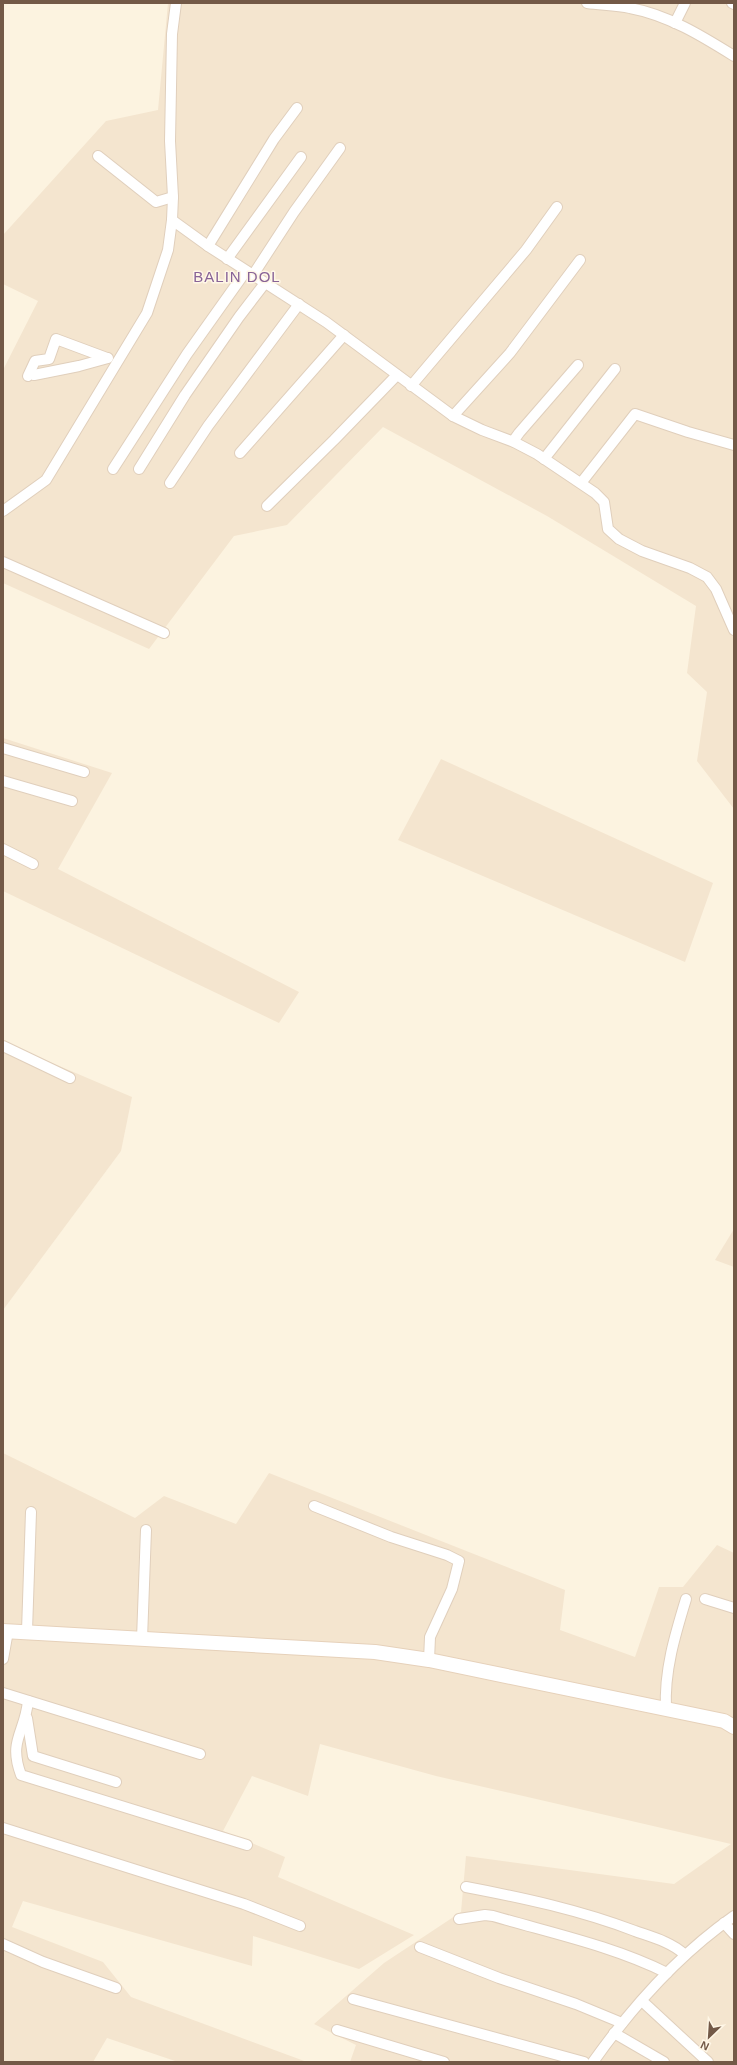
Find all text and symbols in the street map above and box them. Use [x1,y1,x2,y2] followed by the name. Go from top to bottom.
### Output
[193,268,281,285] district label: BALIN DOL
[689,2017,729,2057] north arrow
[699,2039,711,2053] text: N

